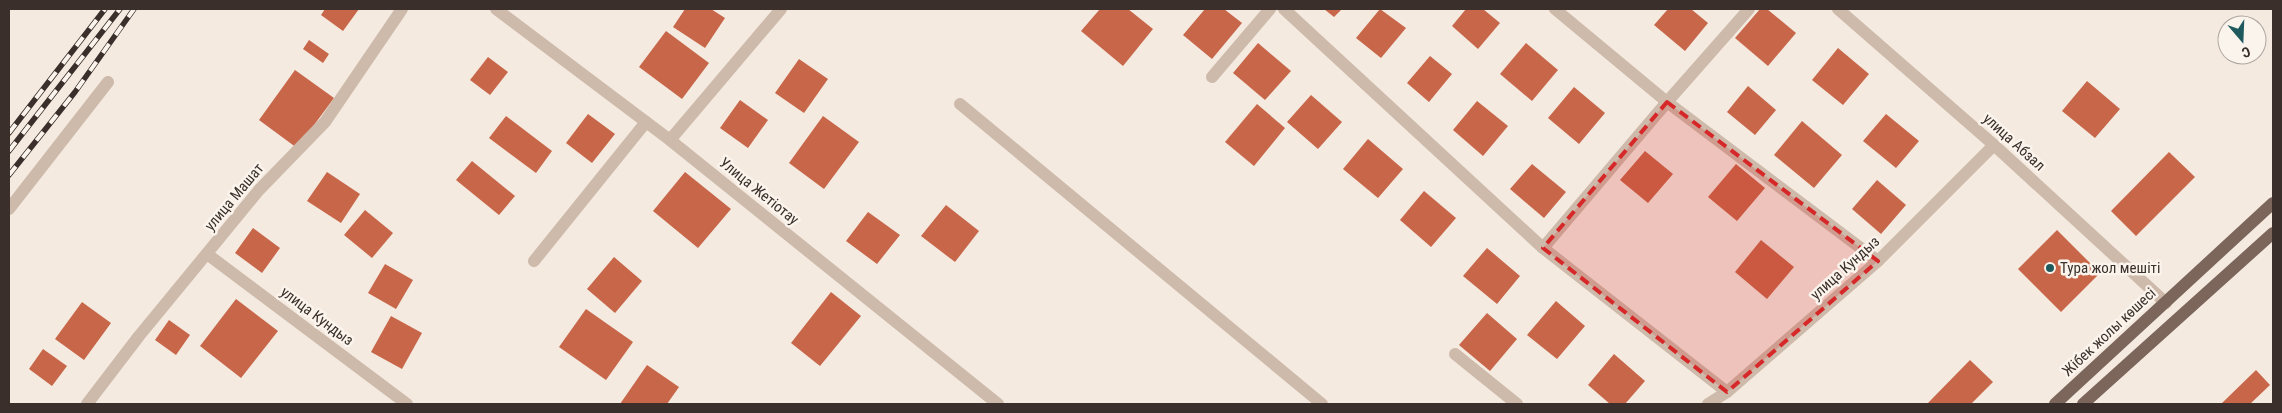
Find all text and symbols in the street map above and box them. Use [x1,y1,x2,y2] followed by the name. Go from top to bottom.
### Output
[2217,15,2267,65] north arrow
[2240,43,2253,61] text: С
[1979,109,2049,175] street label: улица Абзал
[716,154,802,228] street label: Улица Жетіотау
[201,160,267,234] street label: улица Машат
[1807,232,1883,304] street label: улица Кундыз
[2060,259,2160,277] place label: Тура жол мешіті
[2044,262,2056,274] marker: Тура жол мешіті
[277,283,357,349] street label: улица Кундыз
[2059,284,2159,380] street label: Жібек жолы көшесі

